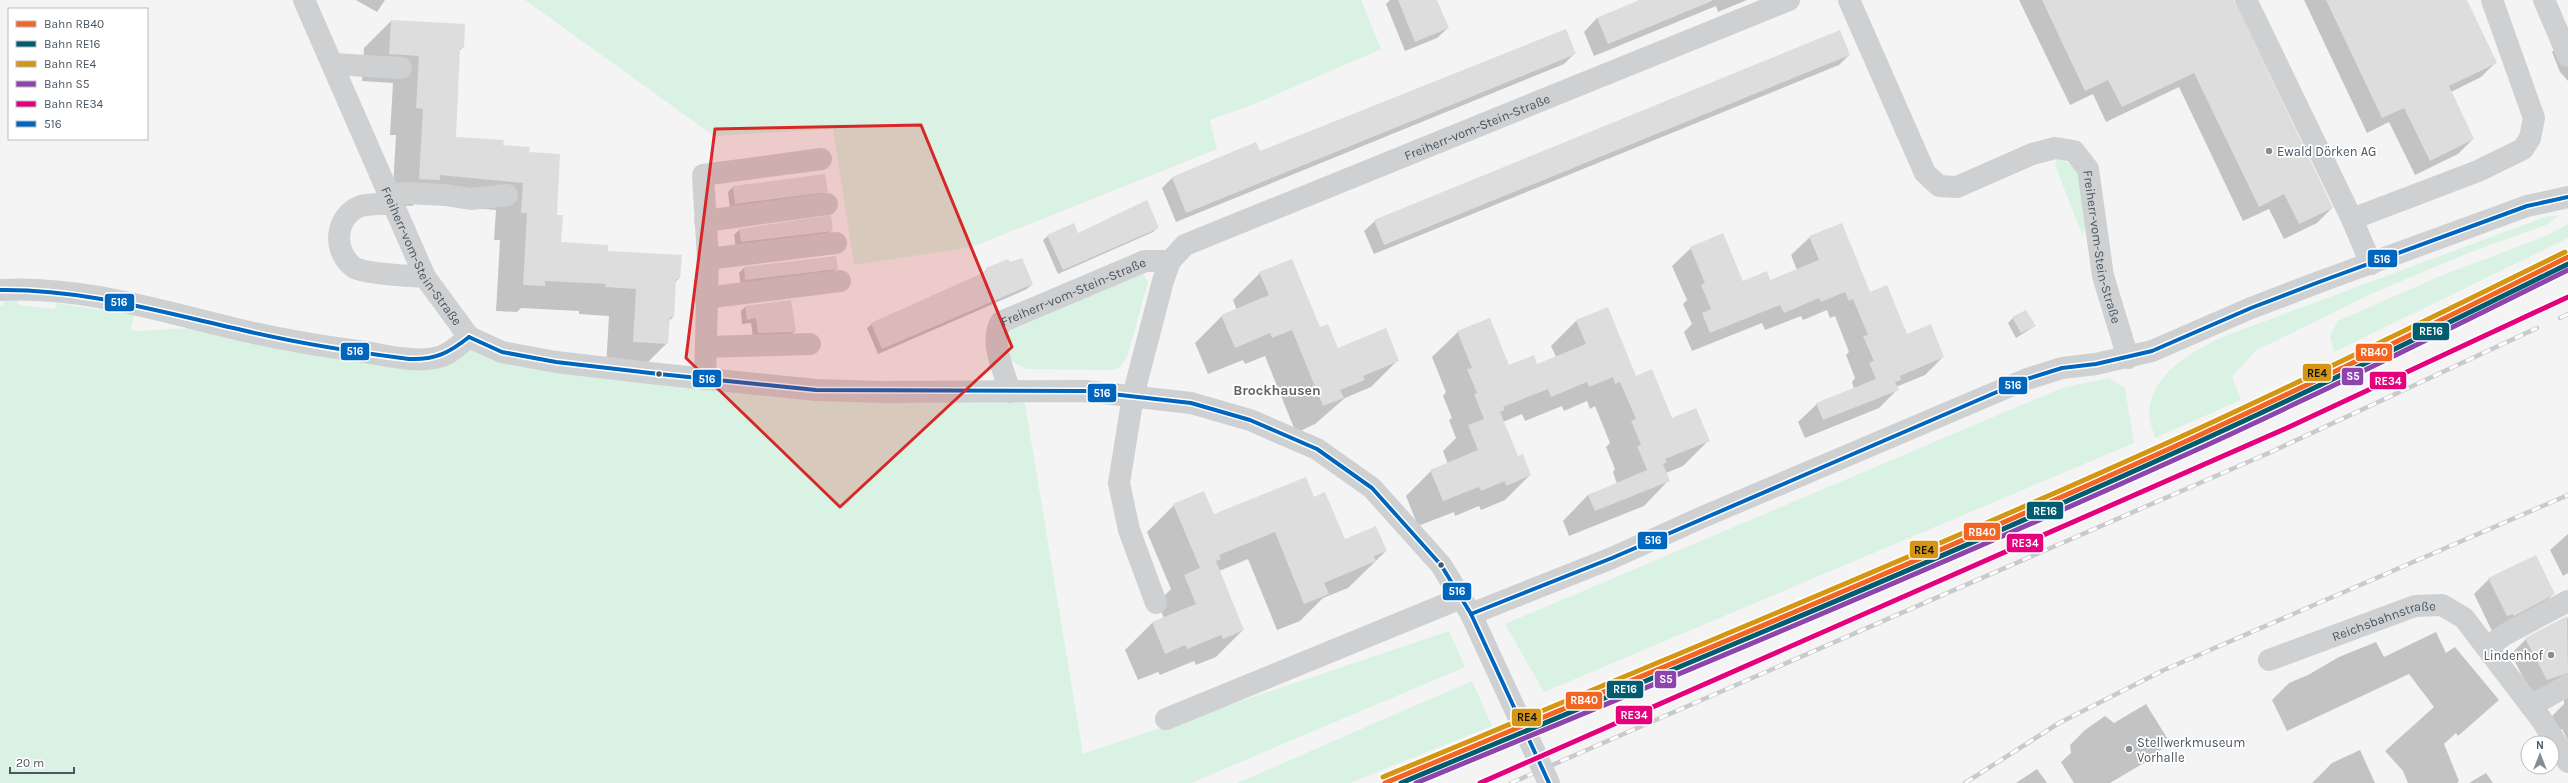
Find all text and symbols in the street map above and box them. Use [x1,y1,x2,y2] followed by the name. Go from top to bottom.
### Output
[8,8,148,140] legend
[44,17,104,31] text: Bahn RB40
[44,37,100,51] text: Bahn RE16
[44,57,96,71] text: Bahn RE4
[44,77,90,91] text: Bahn S5
[1402,90,1552,163] street label: Freiherr-vom-Stein-Straße
[44,97,104,111] text: Bahn RE34
[44,117,62,131] text: 516
[2277,144,2376,159] place label: Ewald Dörken AG
[2264,146,2274,156] marker: Ewald Dörken AG
[2081,169,2125,325] street label: Freiherr-vom-Stein-Straße
[379,184,465,328] street label: Freiherr-vom-Stein-Straße
[2367,249,2398,268] line badge: 516
[2373,253,2391,266] text: 516
[998,254,1148,329] street label: Freiherr-vom-Stein-Straße
[104,293,135,312] line badge: 516
[110,296,128,309] text: 516
[2412,322,2450,341] line badge: RE16
[2419,325,2443,338] text: RE16
[340,342,370,361] line badge: 516
[2355,343,2393,362] line badge: RB40
[346,345,364,358] text: 516
[2360,346,2388,359] text: RB40
[2302,363,2332,382] line badge: RE4
[2307,367,2327,380] text: RE4
[2341,367,2364,386] line badge: S5
[654,369,664,379] unlabelled marker
[692,369,722,388] line badge: 516
[2346,370,2360,383] text: S5
[2369,371,2407,390] line badge: RE34
[698,373,716,386] text: 516
[2375,375,2402,388] text: RE34
[1998,376,2028,395] line badge: 516
[2004,379,2022,392] text: 516
[1233,382,1321,399] district label: Brockhausen
[1087,383,1117,403] line badge: 516
[1093,387,1111,400] text: 516
[2026,501,2064,520] line badge: RE16
[2033,505,2057,518] text: RE16
[1963,522,2001,541] line badge: RB40
[1968,526,1996,539] text: RB40
[1637,531,1668,550] line badge: 516
[2006,533,2044,553] line badge: RE34
[1644,534,1662,547] text: 516
[2012,537,2039,550] text: RE34
[1909,540,1939,559] line badge: RE4
[1914,544,1934,557] text: RE4
[1436,560,1446,570] unlabelled marker
[1442,582,1472,601] line badge: 516
[1448,585,1466,598] text: 516
[2330,598,2436,644] street label: Reichsbahnstraße
[2484,648,2544,663] place label: Lindenhof
[2546,650,2556,660] marker: Lindenhof
[1654,670,1677,689] line badge: S5
[1659,673,1673,686] text: S5
[1606,680,1644,699] line badge: RE16
[1613,683,1637,696] text: RE16
[1565,691,1603,710] line badge: RB40
[1570,694,1598,707] text: RB40
[1615,705,1653,725] line badge: RE34
[1511,708,1542,727] line badge: RE4
[1621,709,1648,722] text: RE34
[1517,711,1537,724] text: RE4
[2137,735,2245,765] place label: Stellwerkmuseum Vorhalle
[2520,735,2560,775] north arrow
[2536,739,2544,752] text: N
[2124,744,2134,754] marker: Stellwerkmuseum Vorhalle
[10,749,74,775] scale bar
[16,756,44,770] text: 20 m

